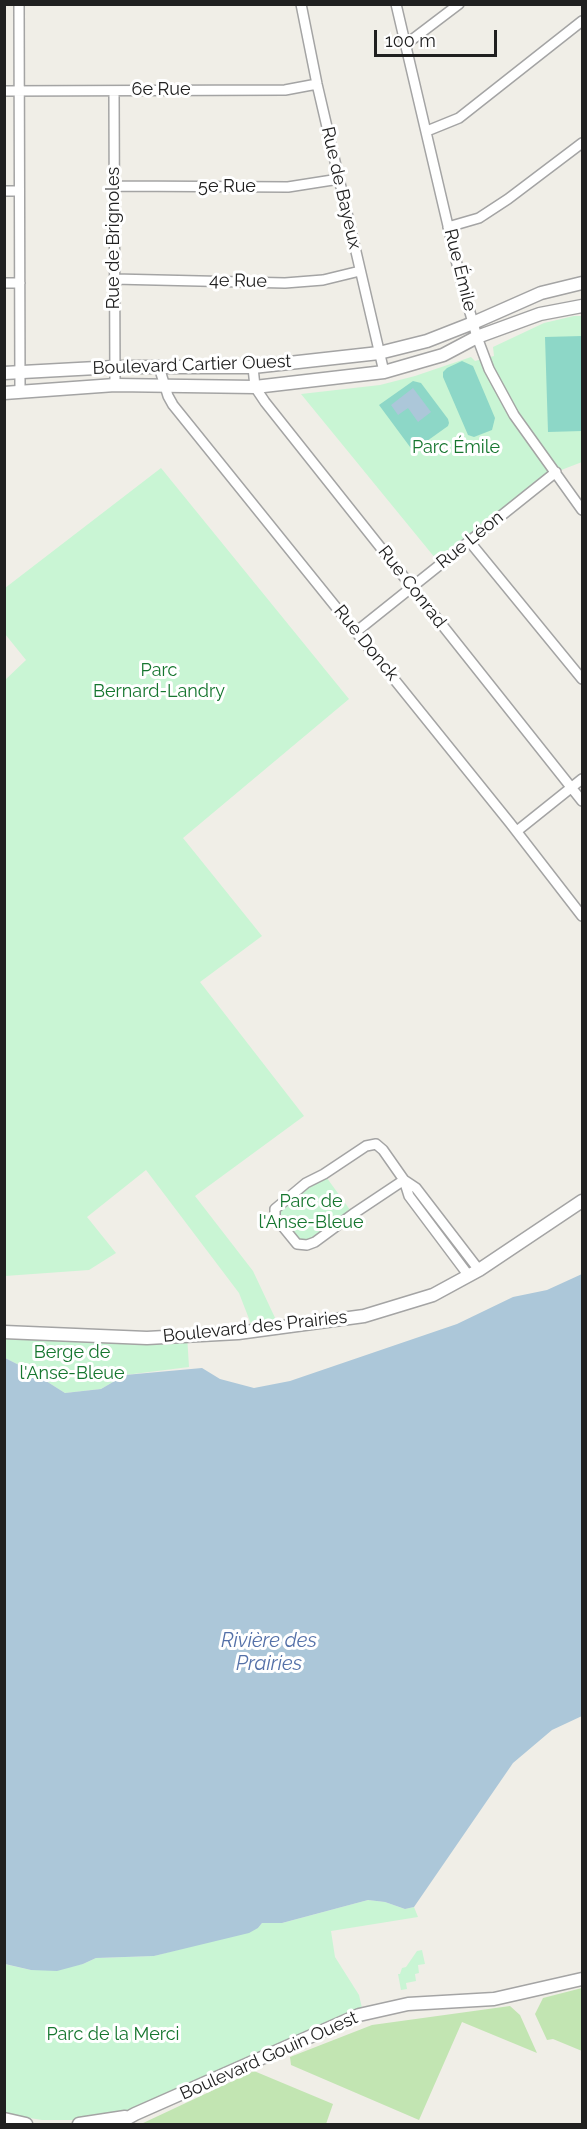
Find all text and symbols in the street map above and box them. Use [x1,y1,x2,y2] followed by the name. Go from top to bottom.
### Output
[377,18,500,56] scale bar
[385,30,436,51] text: 100 m
[132,79,190,101] street label: 6e Rue
[316,125,366,251] street label: Rue de Bayeux
[103,167,125,309] street label: Rue de Brignoles
[198,176,256,198] street label: 5e Rue
[439,227,481,313] street label: Rue Émile
[209,270,267,292] street label: 4e Rue
[92,351,292,379] street label: Boulevard Cartier Ouest
[412,437,500,459] park label: Parc Émile
[432,507,508,573] street label: Rue Léon
[373,542,451,632] street label: Rue Conrad
[329,601,403,685] street label: Rue Donck
[93,660,225,702] park label: Parc Bernard-Landry
[258,1191,364,1234] park label: Parc de l'Anse-Bleue
[162,1307,348,1347] street label: Boulevard des Prairies
[19,1342,125,1384] park label: Berge de l'Anse-Bleue
[221,1629,317,1676] water label: Rivière des Prairies
[177,2007,361,2105] street label: Boulevard Gouin Ouest
[46,2024,180,2046] park label: Parc de la Merci

